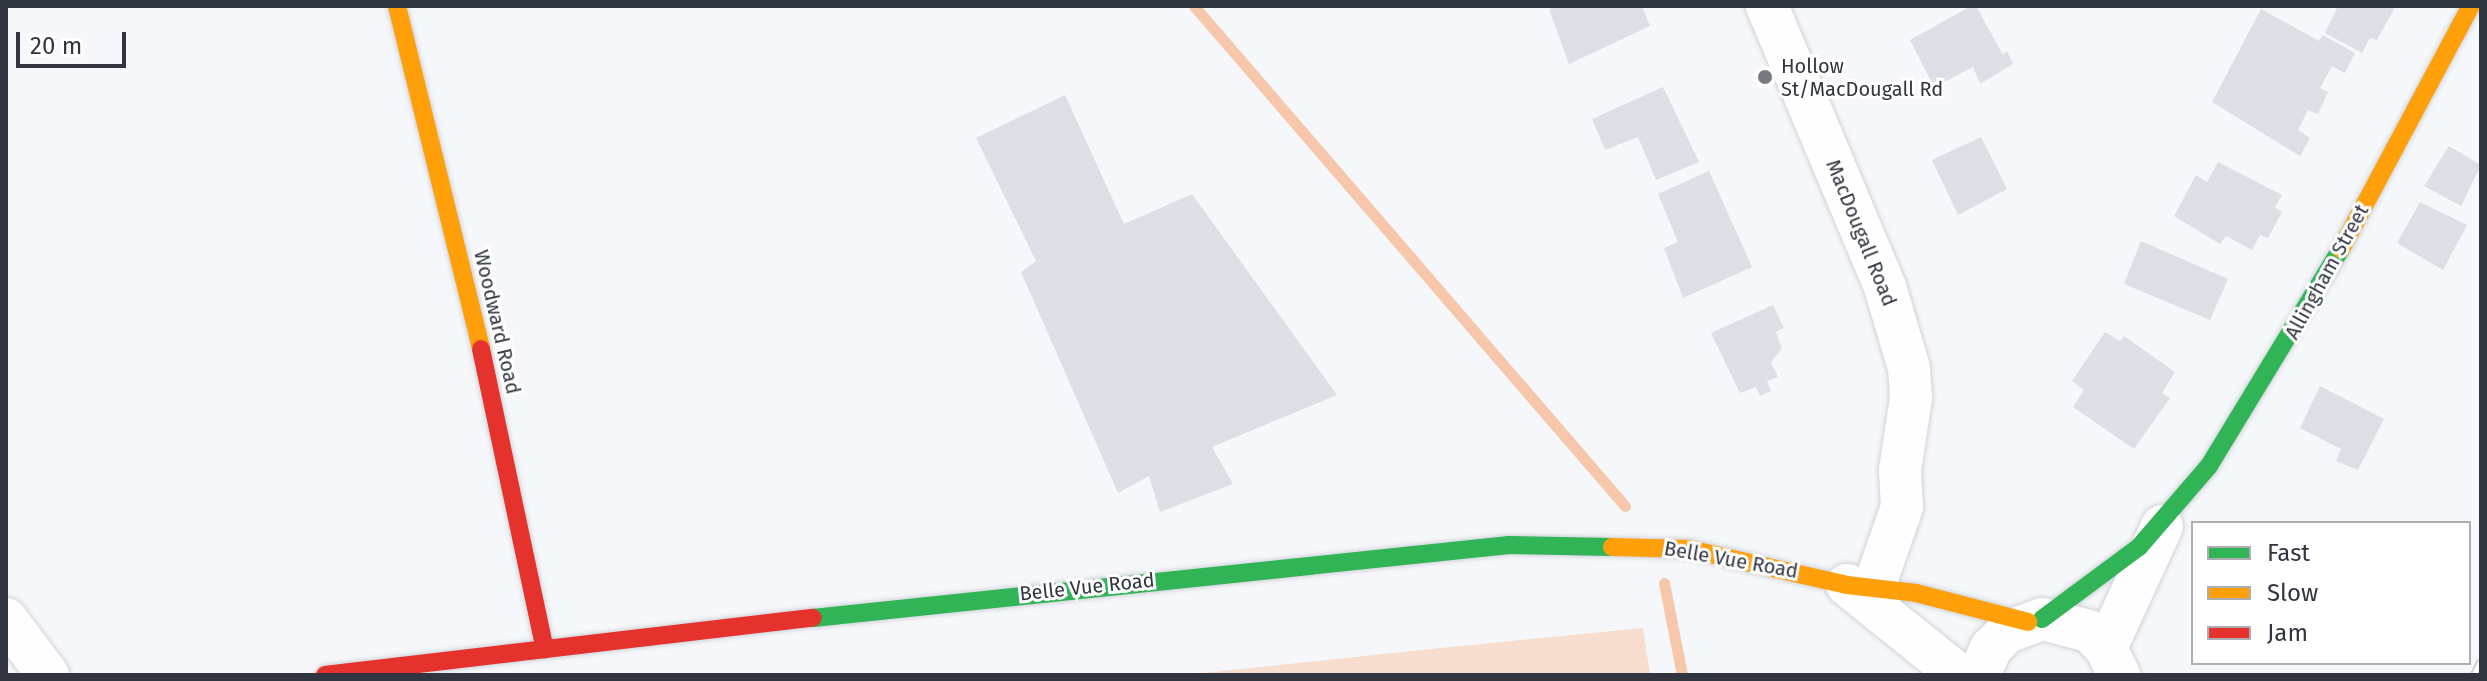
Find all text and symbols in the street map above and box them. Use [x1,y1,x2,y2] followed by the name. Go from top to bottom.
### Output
[20,16,130,66] scale bar
[30,32,82,60] text: 20 m
[1781,54,1943,101] place label: Hollow St/MacDougall Rd
[1756,68,1774,86] marker: Hollow St/MacDougall Rd
[1821,156,1901,310] street label: MacDougall Road
[2280,200,2374,344] street label: Allingham Street
[469,248,525,396] street label: Woodward Road
[2191,521,2471,665] legend
[1662,536,1800,584] street label: Belle Vue Road
[2267,539,2310,567] text: Fast
[1018,568,1156,606] street label: Belle Vue Road
[2267,579,2318,607] text: Slow
[2267,619,2308,647] text: Jam

